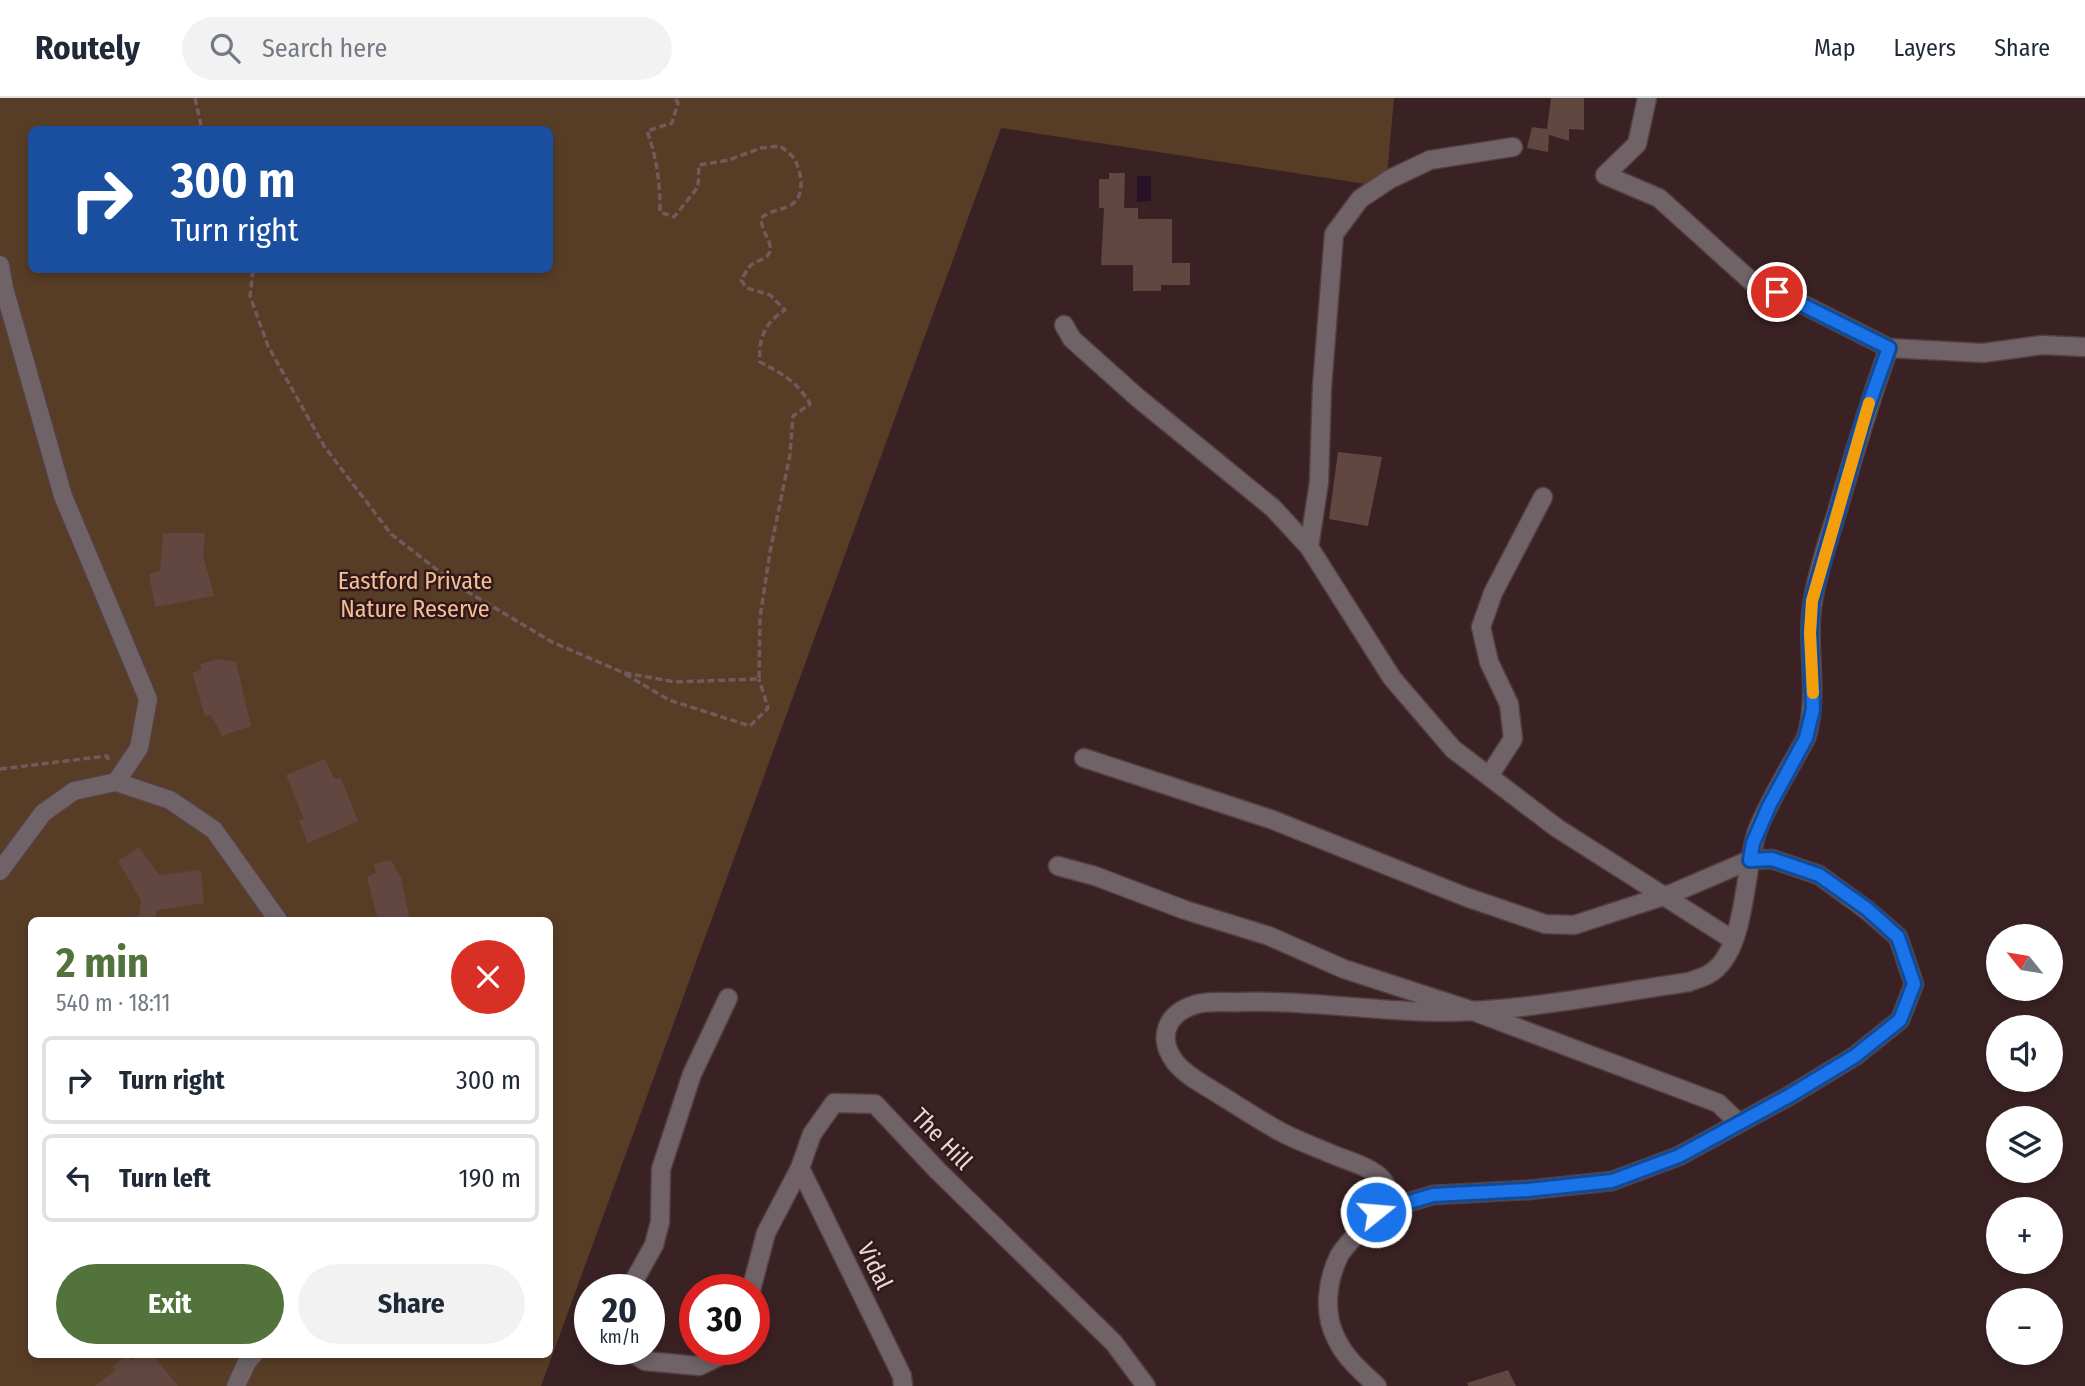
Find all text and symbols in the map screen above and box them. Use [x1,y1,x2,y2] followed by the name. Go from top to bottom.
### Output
[182,17,672,80] search box
[35,28,140,68] text: Routely
[206,29,244,67] icon: search
[262,33,387,64] text: Search here
[1814,34,1856,62] text: Map
[1894,34,1956,62] text: Layers
[1994,34,2050,62] text: Share
[171,151,295,210] text: 300 m
[56,154,147,245] icon: right
[171,211,298,249] text: Turn right
[1747,262,1807,322] pin
[1758,273,1796,311] icon: arrive
[338,567,492,623] park label: Eastford Private Nature Reserve
[1986,924,2063,1001] north arrow
[1986,924,2063,1365] map controls
[56,938,149,988] text: 2 min
[451,940,525,1014] button: close
[56,989,170,1017] text: 540 m · 18:11
[1986,1015,2063,1092] button: sound
[60,1061,98,1099] icon: right
[119,1065,225,1096] text: Turn right
[456,1065,521,1096] text: 300 m
[906,1102,978,1176] street label: The Hill
[1986,1106,2063,1183] button: layers
[60,1159,98,1197] icon: left
[119,1163,211,1194] text: Turn left
[459,1163,521,1194] text: 190 m
[1339,1175,1413,1249] position arrow
[1986,1197,2063,1274] button: +
[852,1238,898,1294] street label: Vidal
[56,1264,284,1344] button: Exit
[298,1264,525,1344] button: Share
[679,1274,770,1365] speed limit sign: 30
[1986,1288,2063,1365] button: −
[602,1289,637,1331] text: 20
[599,1326,640,1348] text: km/h

